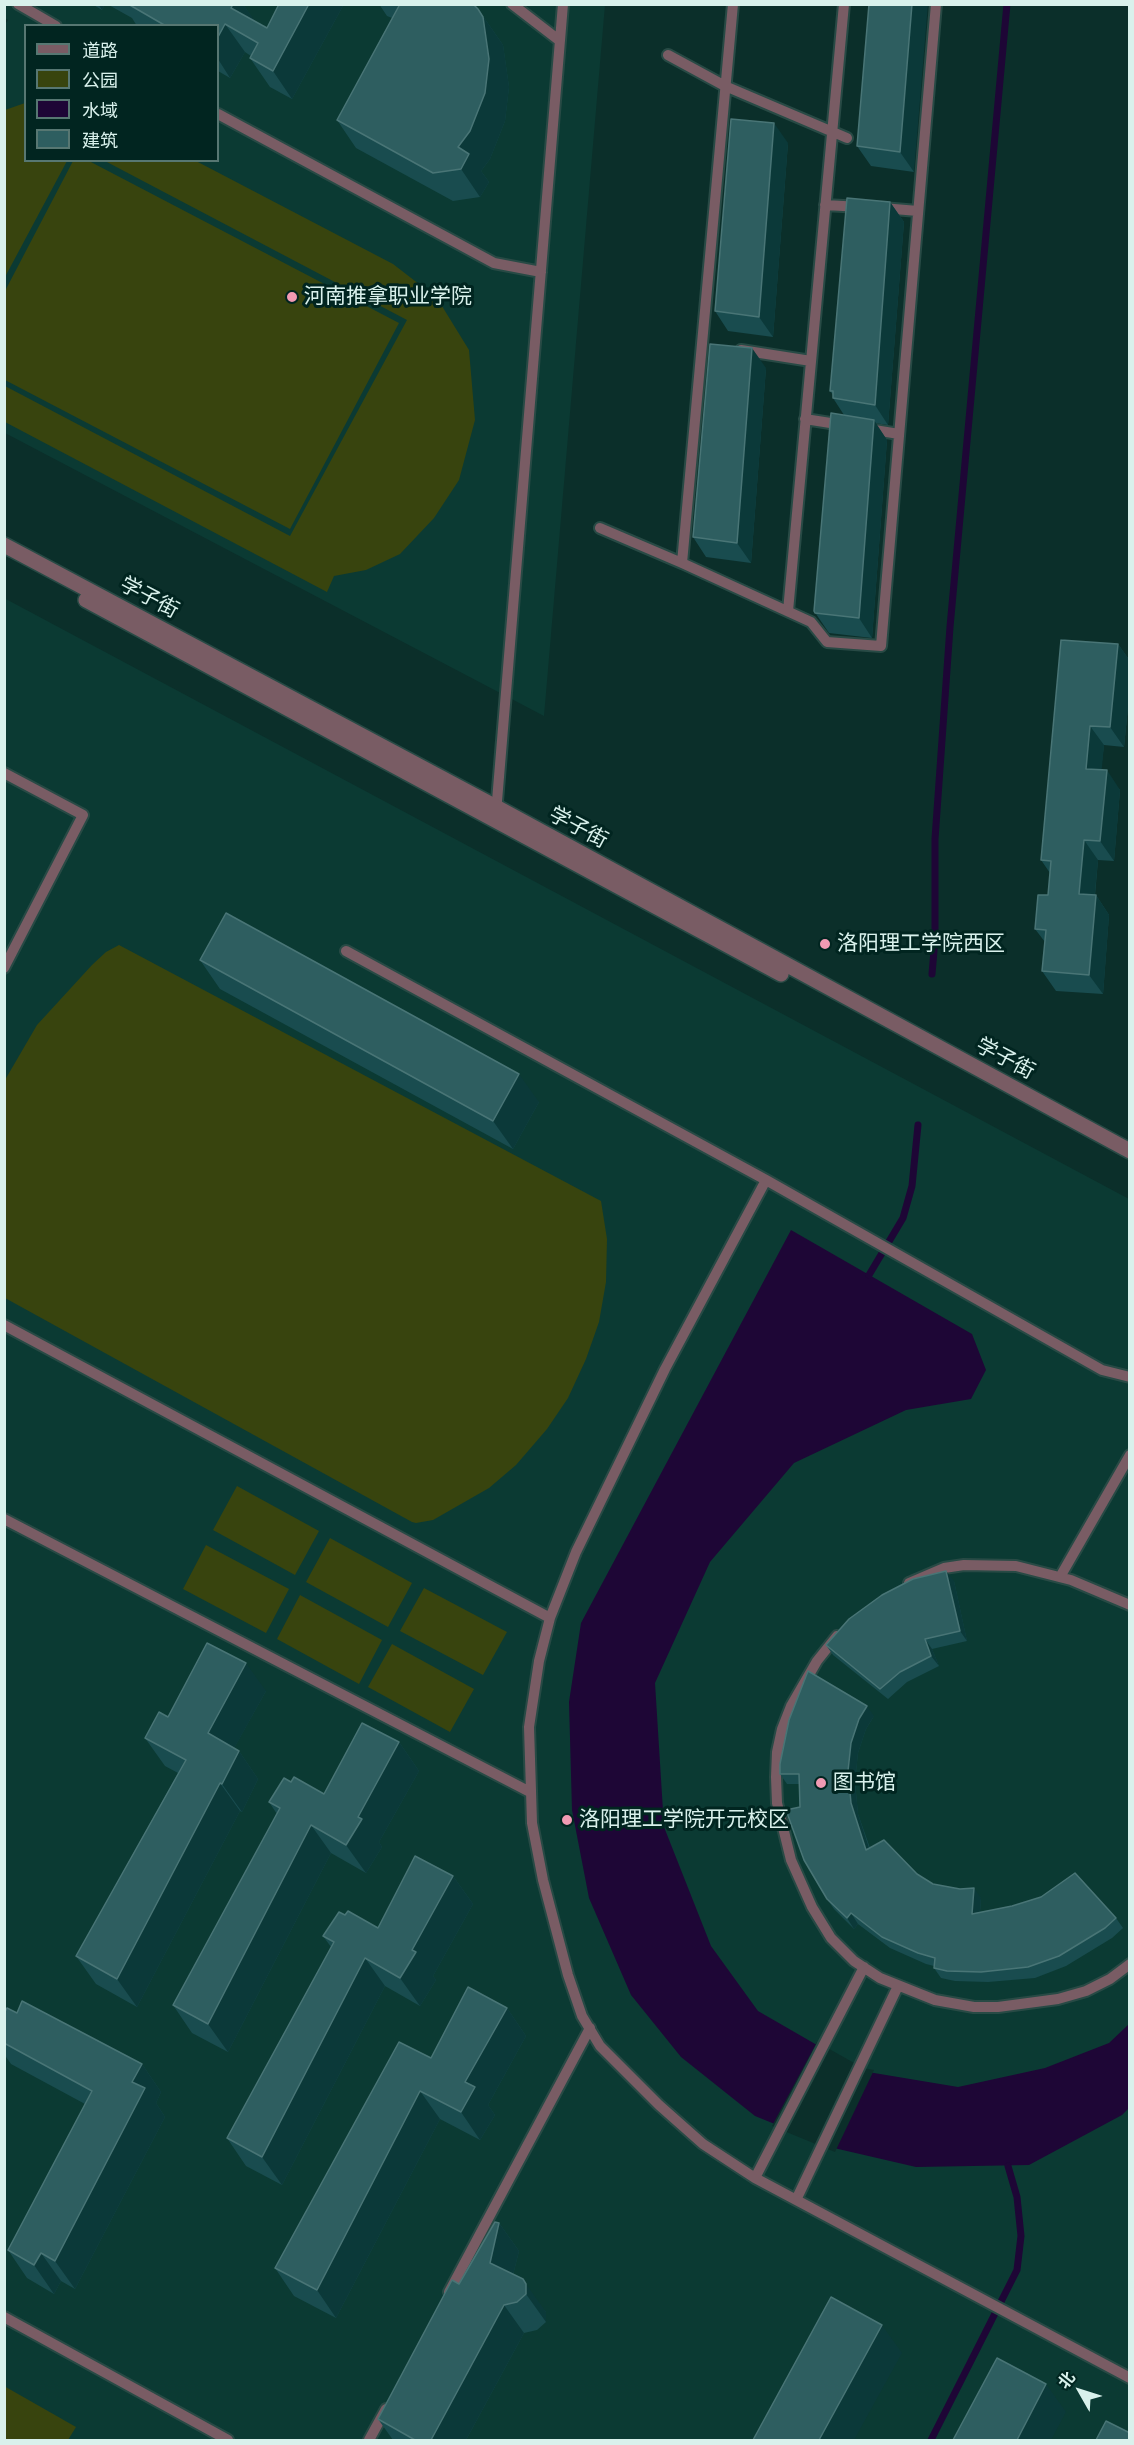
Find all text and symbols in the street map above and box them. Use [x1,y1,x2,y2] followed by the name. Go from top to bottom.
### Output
[24,24,219,162] legend
[82,38,118,62] text: 道路
[82,68,118,92] text: 公园
[82,98,118,122] text: 水域
[82,128,118,152] text: 建筑
[304,284,472,310] place label: 河南推拿职业学院
[285,290,299,304] marker: 河南推拿职业学院
[115,572,183,624] street label: 学子街
[544,802,612,854] street label: 学子街
[837,931,1005,957] place label: 洛阳理工学院西区
[818,937,832,951] marker: 洛阳理工学院西区
[971,1033,1039,1085] street label: 学子街
[833,1770,896,1796] place label: 图书馆
[814,1776,828,1790] marker: 图书馆
[579,1807,789,1833] place label: 洛阳理工学院开元校区
[560,1813,574,1827] marker: 洛阳理工学院开元校区
[1050,2361,1110,2421] north arrow
[1052,2367,1080,2393] text: 北

